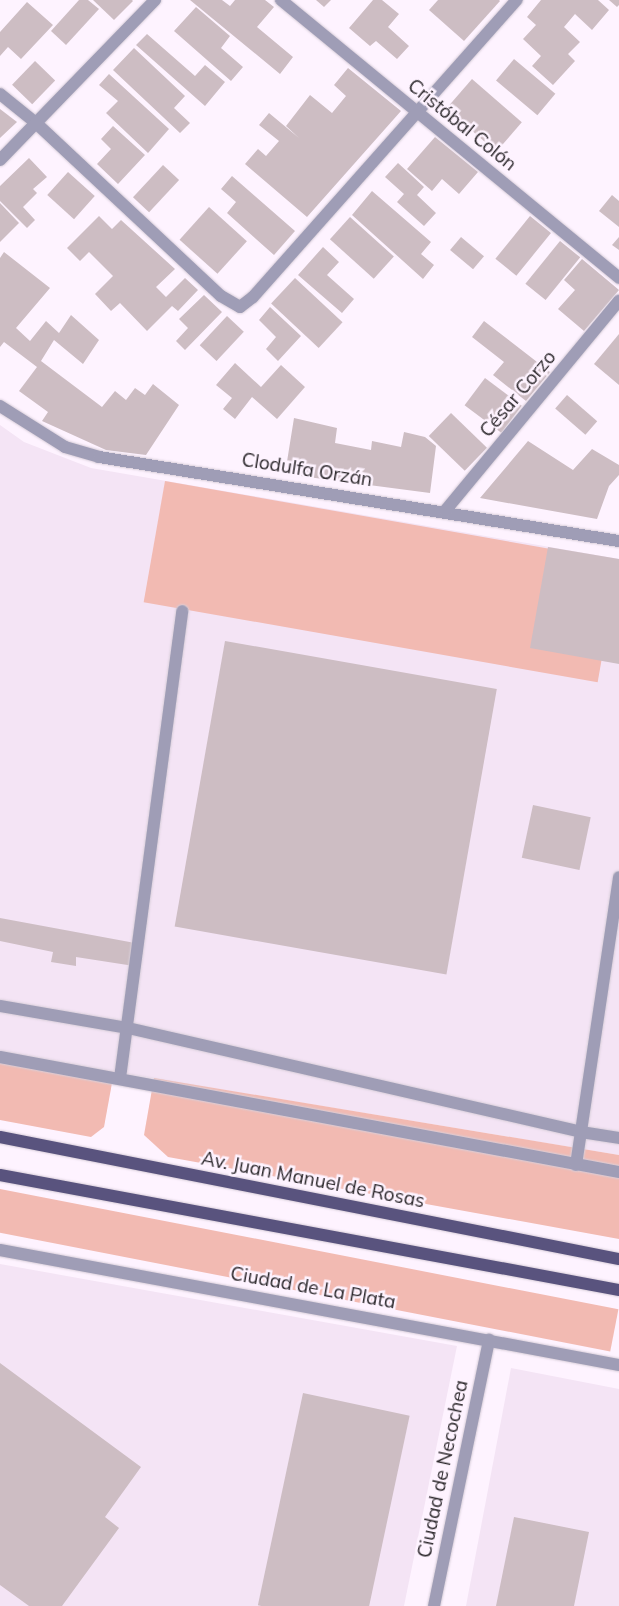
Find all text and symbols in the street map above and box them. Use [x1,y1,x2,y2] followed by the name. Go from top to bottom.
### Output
[403,74,521,176] street label: Cristóbal Colón
[475,346,561,442] street label: César Corzo
[240,448,374,492] street label: Clodulfa Orzán
[199,1147,427,1213] street label: Av. Juan Manuel de Rosas
[229,1262,397,1314] street label: Ciudad de La Plata
[413,1378,473,1560] street label: Ciudad de Necochea

